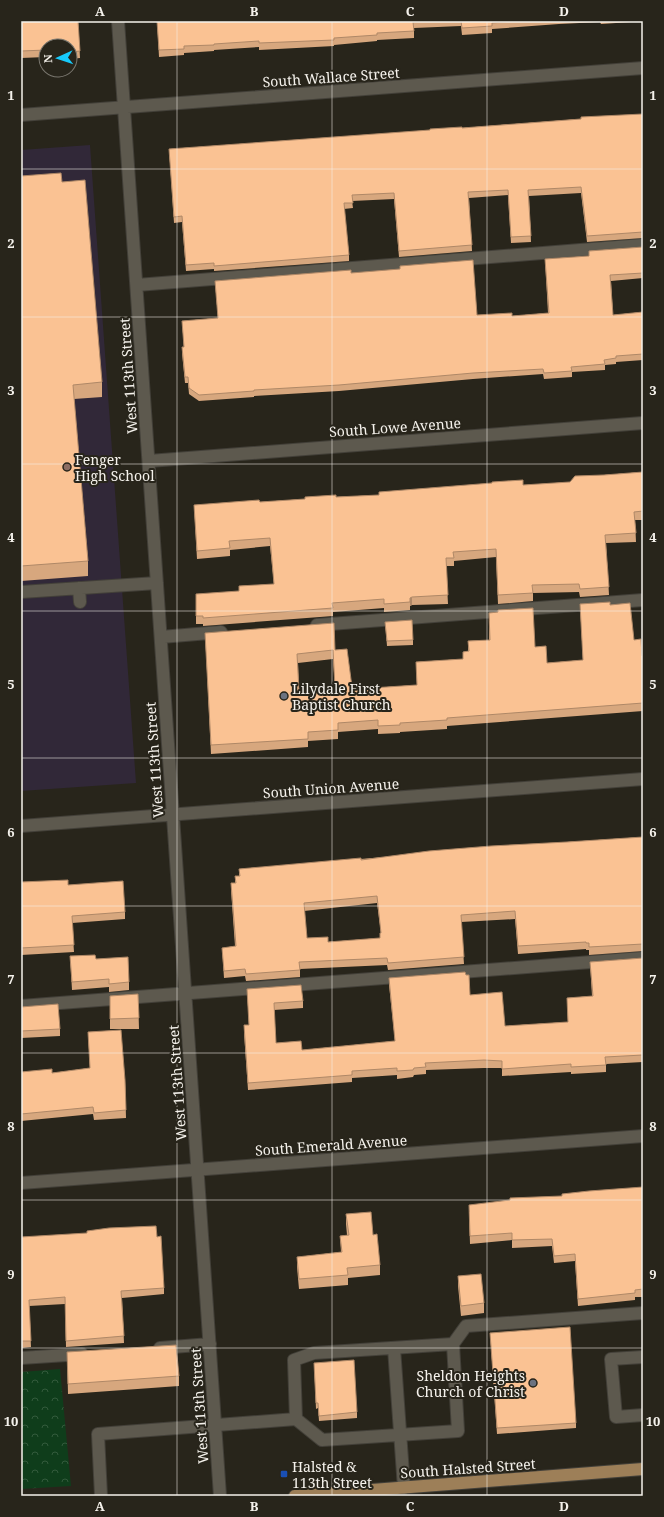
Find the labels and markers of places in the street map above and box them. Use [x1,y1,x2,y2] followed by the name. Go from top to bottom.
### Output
[75,450,155,485] place label: Fenger High School
[62,462,72,472] marker: Fenger High School
[292,679,391,714] place label: Lilydale First Baptist Church
[279,691,289,701] marker: Lilydale First Baptist Church
[416,1366,525,1401] place label: Sheldon Heights Church of Christ
[528,1378,538,1388] marker: Sheldon Heights Church of Christ
[292,1457,372,1492] place label: Halsted & 113th Street
[279,1469,289,1479] marker: Halsted & 113th Street

